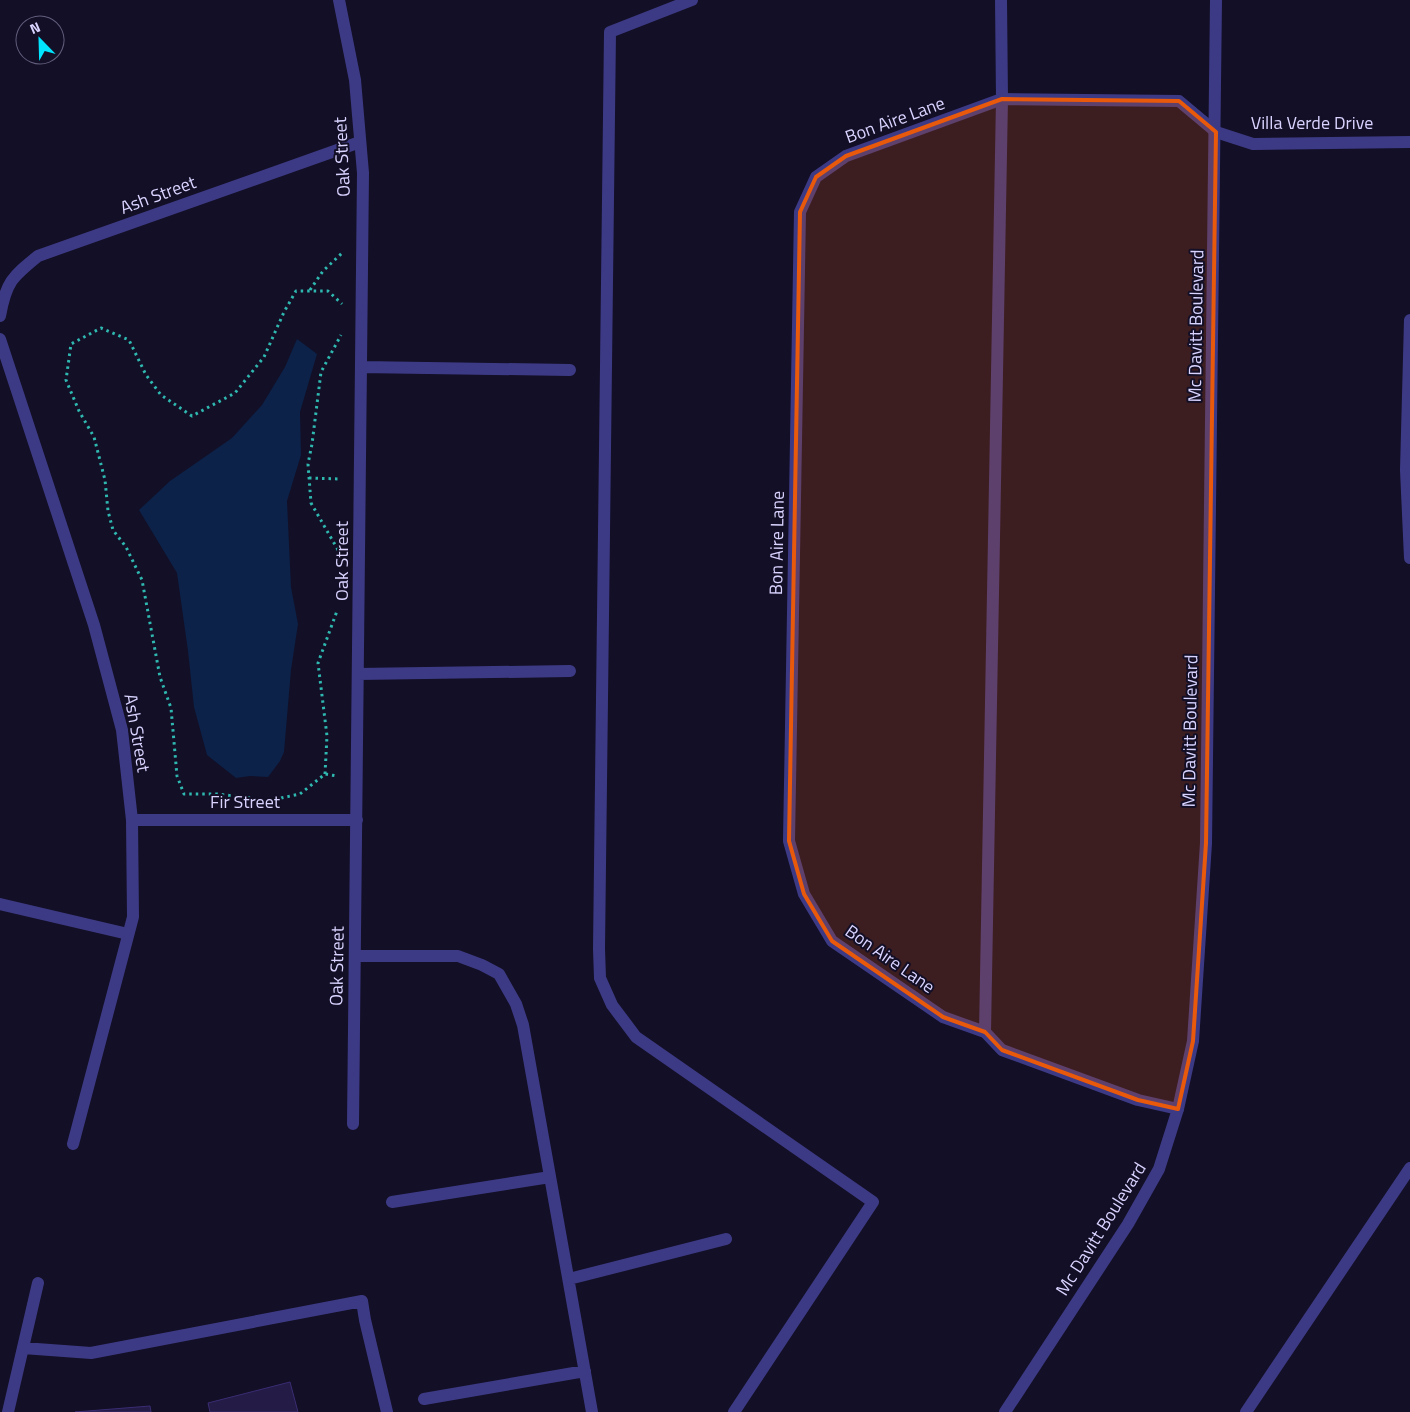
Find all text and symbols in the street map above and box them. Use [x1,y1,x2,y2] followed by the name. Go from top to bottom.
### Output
[15,15,65,65] north arrow
[26,16,43,39] text: N
[841,89,948,150] street label: Bon Aire Lane
[1251,109,1373,136] street label: Villa Verde Drive
[326,116,357,198] street label: Oak Street
[116,168,200,221] street label: Ash Street
[1181,249,1210,403] street label: Mc Davitt Boulevard
[762,491,791,595] street label: Bon Aire Lane
[328,520,355,601] street label: Oak Street
[1175,654,1204,808] street label: Mc Davitt Boulevard
[117,692,158,775] street label: Ash Street
[210,788,281,815] street label: Fir Street
[840,918,941,1000] street label: Bon Aire Lane
[322,925,351,1006] street label: Oak Street
[1049,1157,1153,1301] street label: Mc Davitt Boulevard

